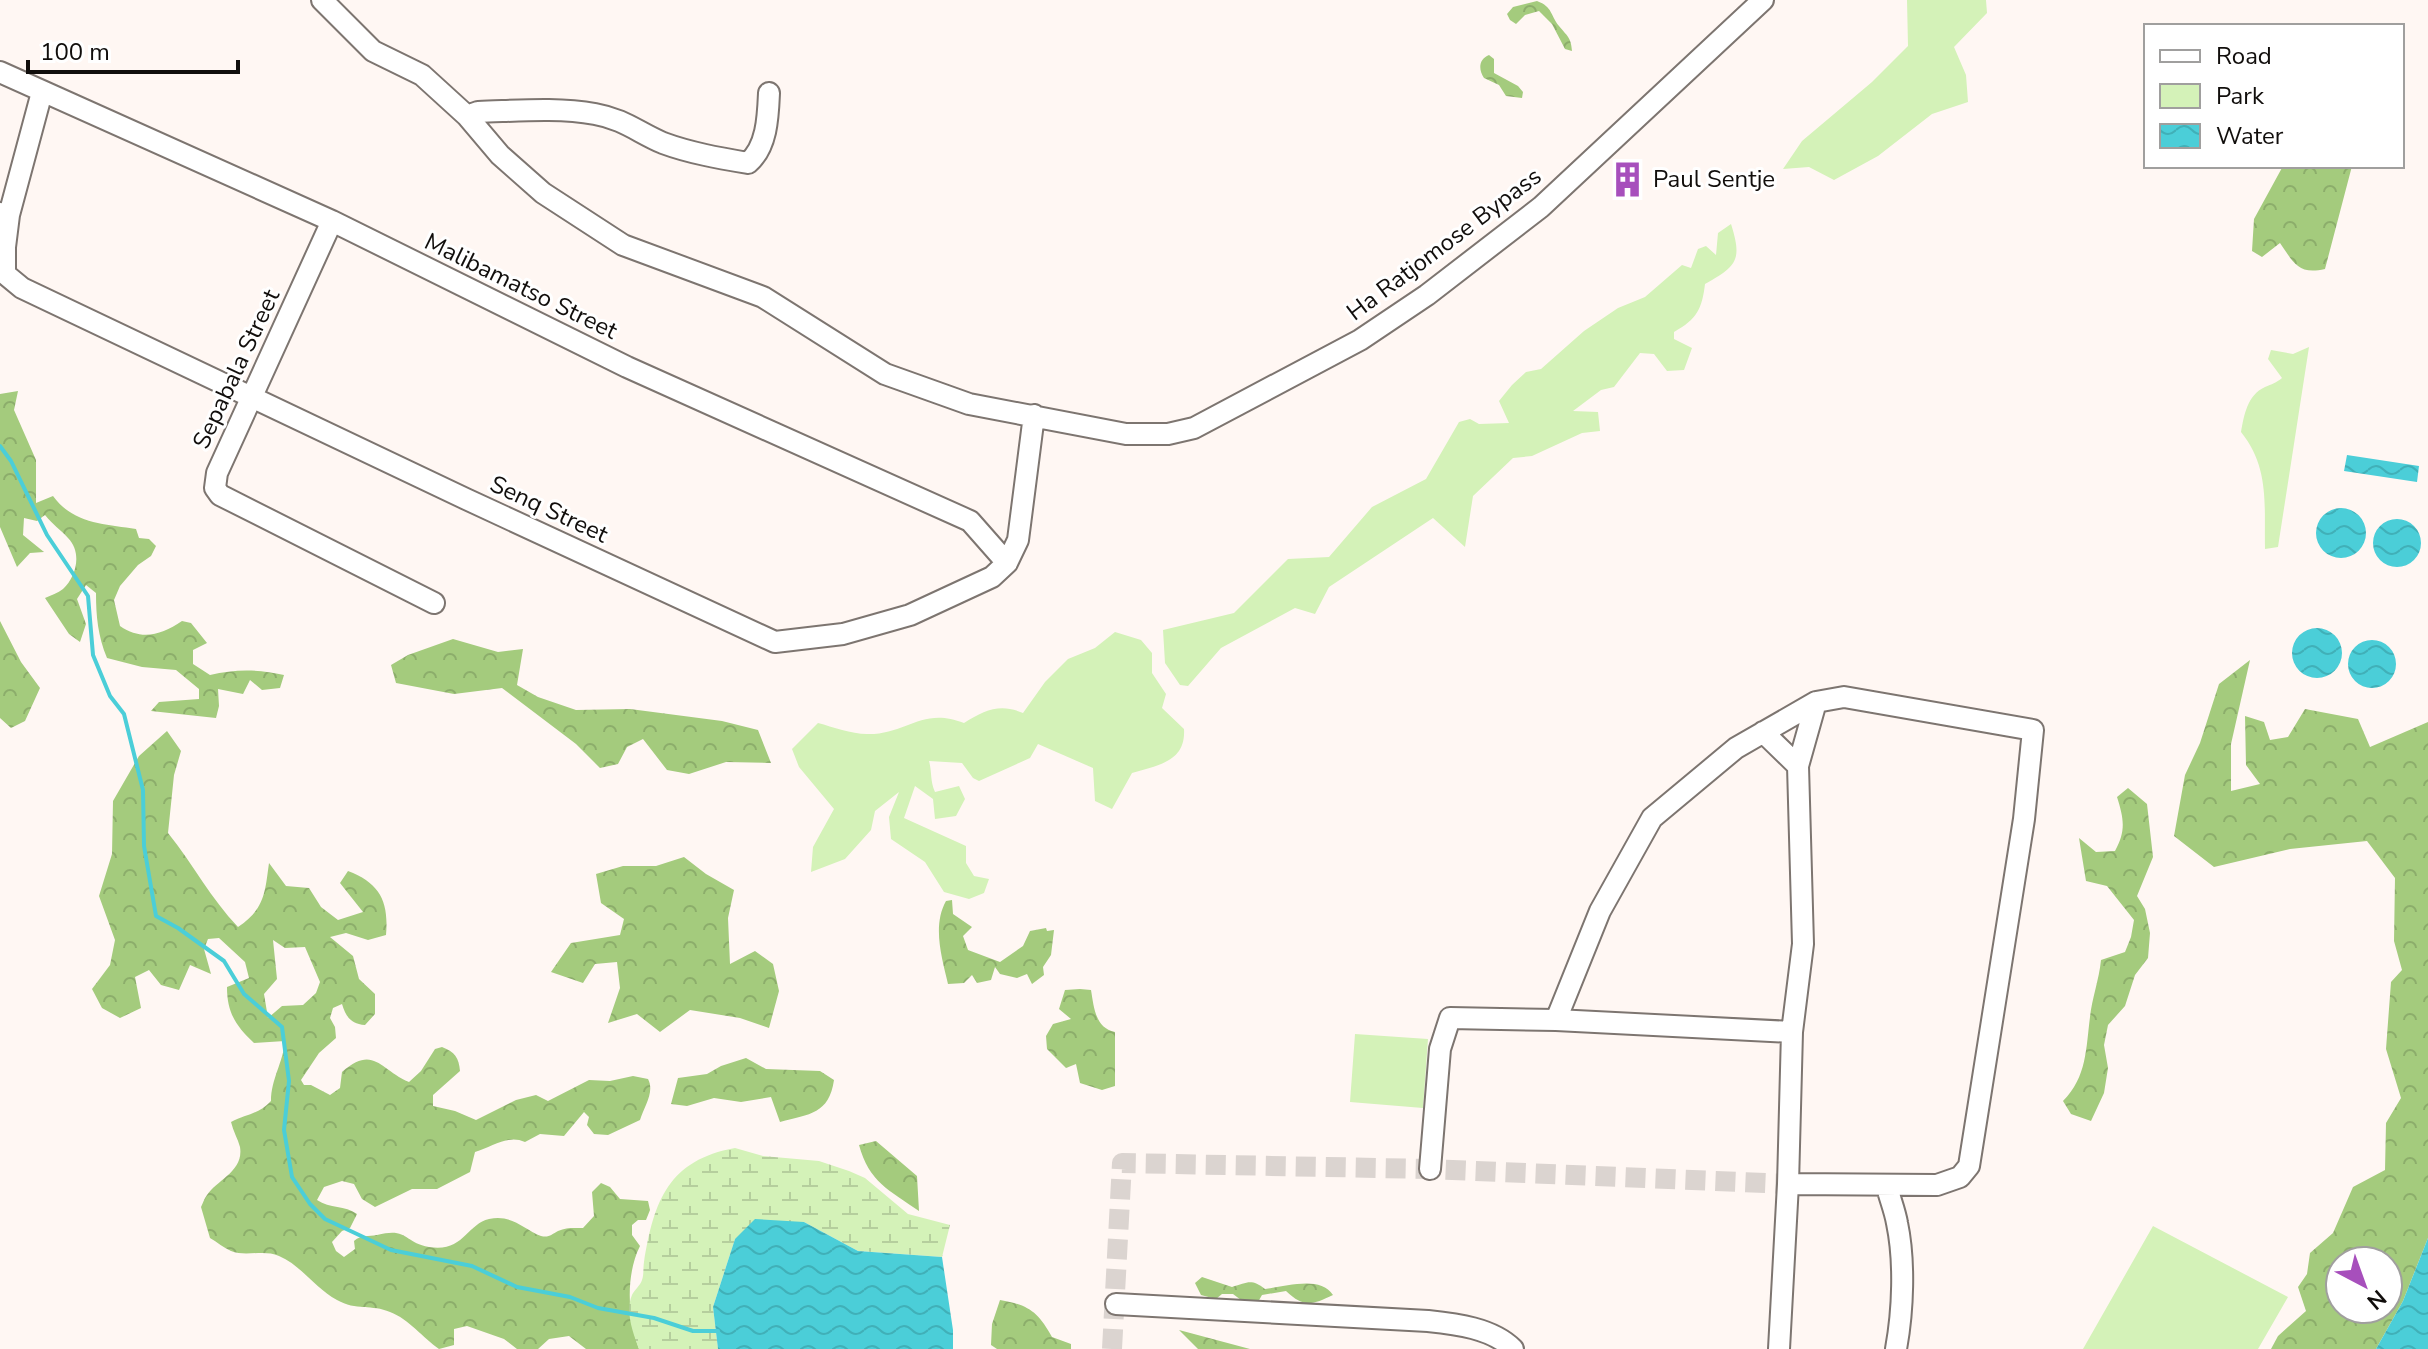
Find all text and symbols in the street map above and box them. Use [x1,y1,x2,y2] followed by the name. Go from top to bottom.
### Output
[28,24,238,74] scale bar
[2144,24,2404,168] legend
[40,36,110,68] text: 100 m
[2216,40,2272,72] text: Road
[2216,80,2265,112] text: Park
[2216,120,2284,152] text: Water
[1340,160,1548,328] street label: Ha Ratjomose Bypass
[1608,160,1646,198] building icon: Paul Sentje
[1653,163,1775,195] place label: Paul Sentje
[419,225,623,347] street label: Malibamatso Street
[185,284,287,454] street label: Sepabala Street
[485,468,614,551] street label: Senq Street
[2324,1245,2404,1325] north arrow
[2360,1283,2393,1316] text: N

